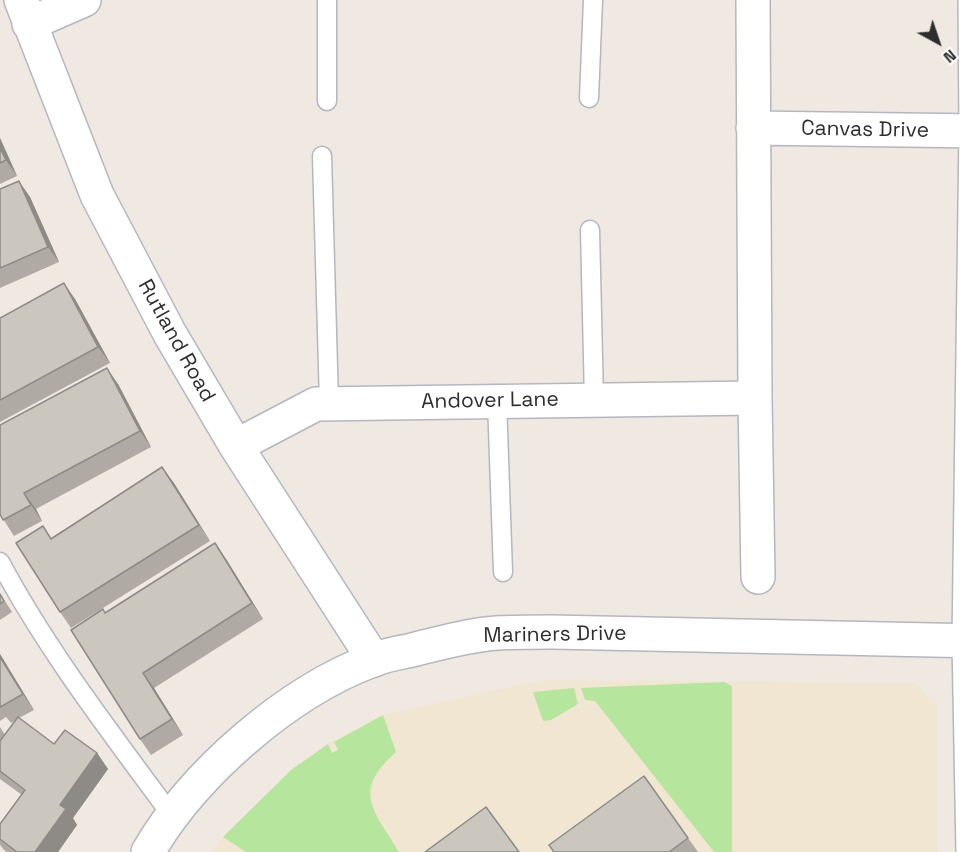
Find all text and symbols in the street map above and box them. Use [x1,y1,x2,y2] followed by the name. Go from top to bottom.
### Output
[908,12,968,72] north arrow
[939,45,961,68] text: N
[801,116,929,144] street label: Canvas Drive
[132,275,220,407] street label: Rutland Road
[421,387,559,415] street label: Andover Lane
[483,621,627,649] street label: Mariners Drive

